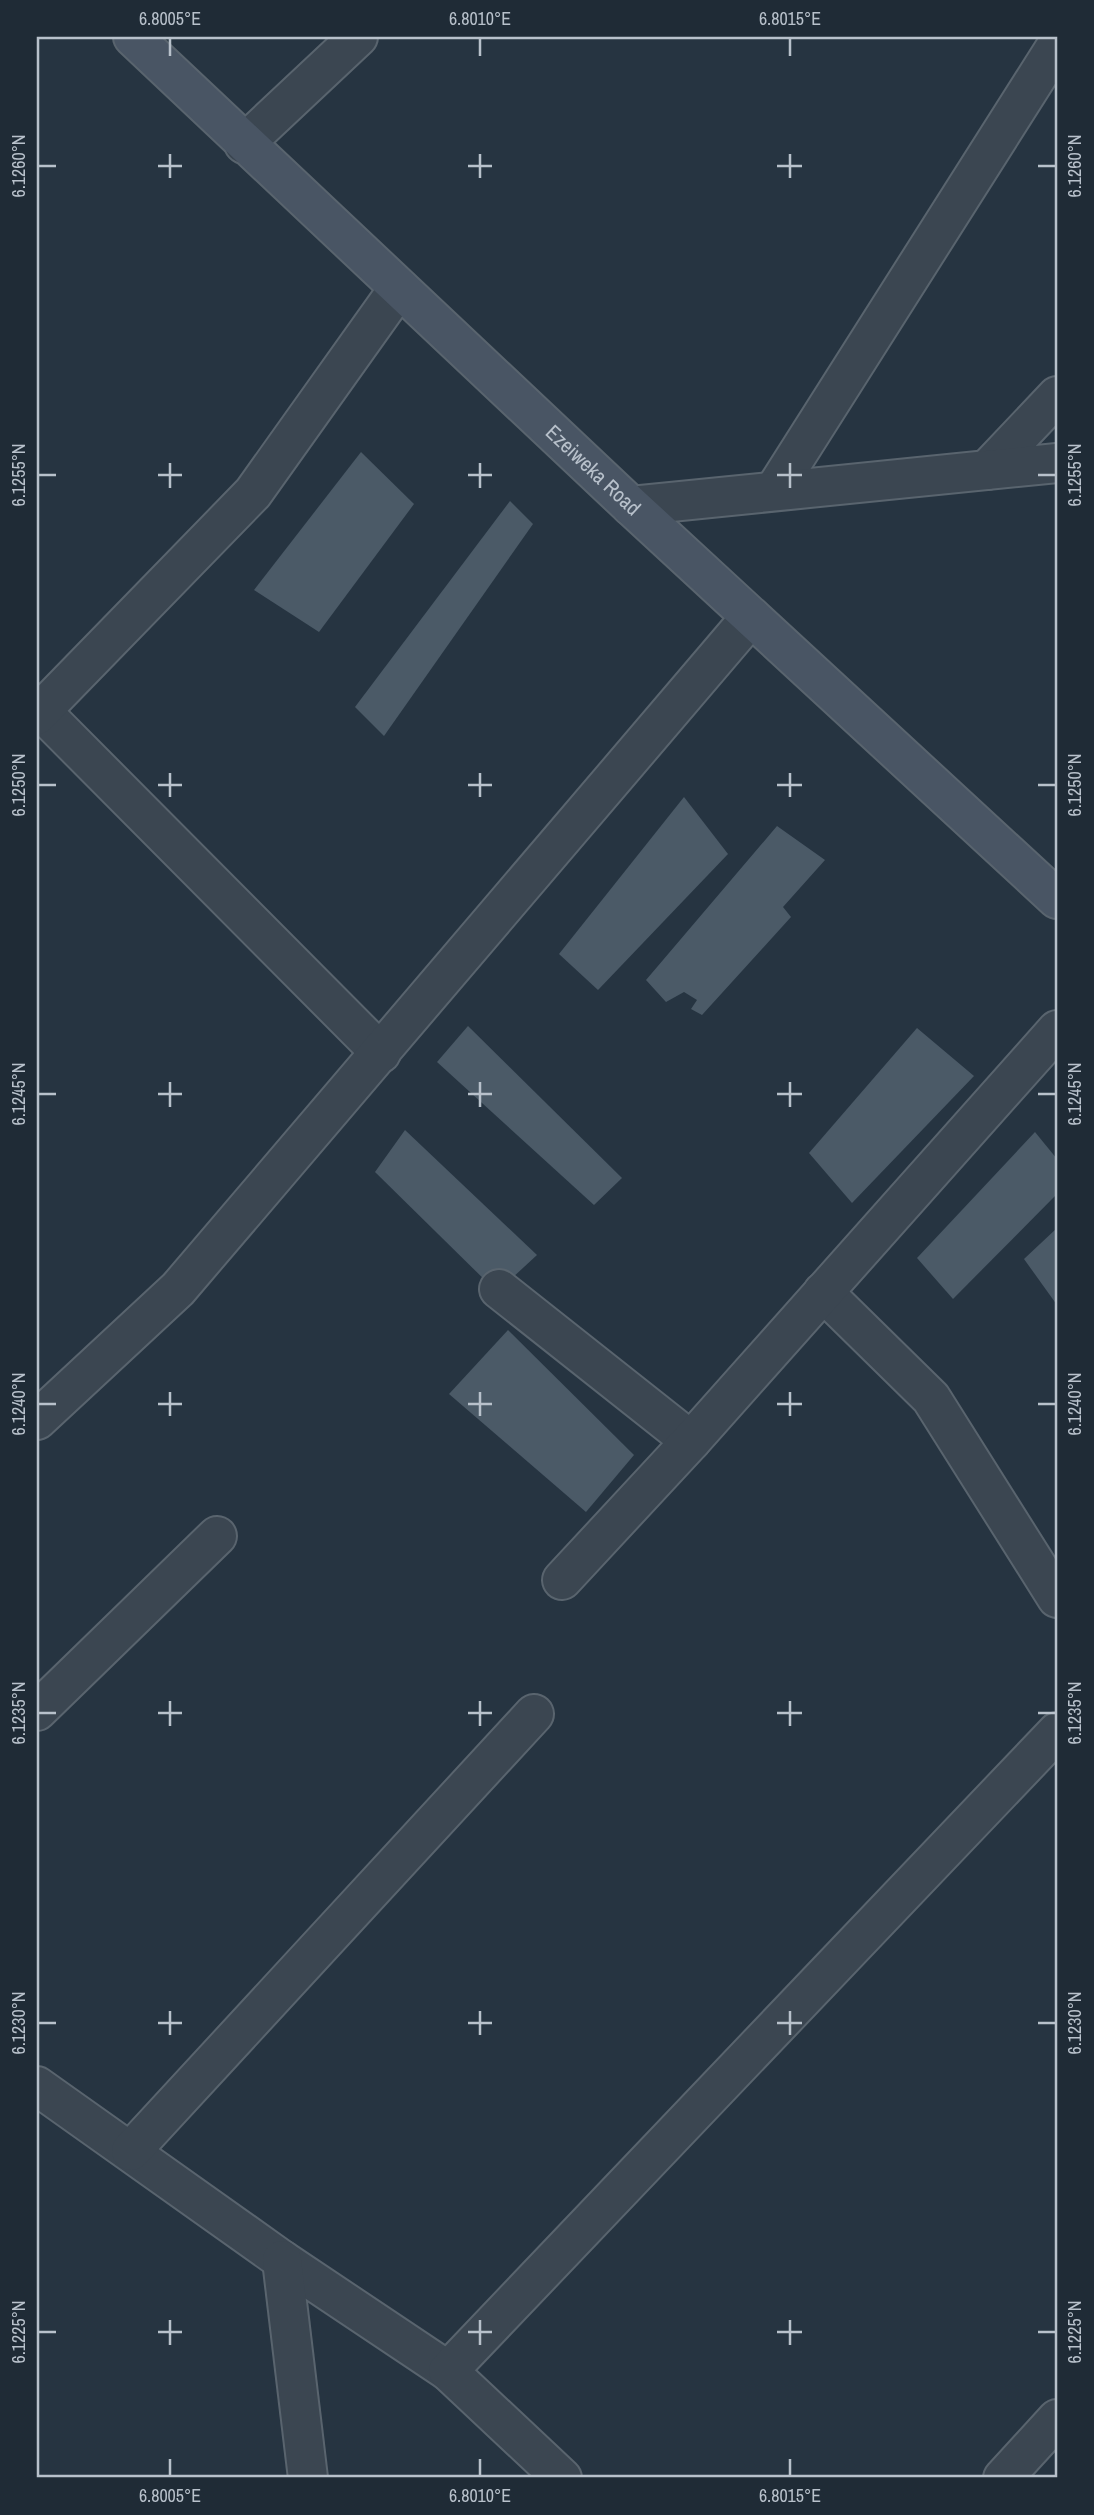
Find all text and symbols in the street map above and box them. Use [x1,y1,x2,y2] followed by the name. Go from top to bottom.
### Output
[139,6,201,31] text: 6.8005°E
[449,6,511,31] text: 6.8010°E
[759,6,821,31] text: 6.8015°E
[6,135,31,198] text: 6.1260°N
[1062,135,1087,198] text: 6.1260°N
[540,418,647,522] street label: Ezeiweka Road
[6,444,31,507] text: 6.1255°N
[1062,444,1087,507] text: 6.1255°N
[6,754,31,817] text: 6.1250°N
[1062,754,1087,817] text: 6.1250°N
[6,1063,31,1126] text: 6.1245°N
[1062,1063,1087,1126] text: 6.1245°N
[6,1373,31,1436] text: 6.1240°N
[1062,1373,1087,1436] text: 6.1240°N
[6,1682,31,1745] text: 6.1235°N
[1062,1682,1087,1745] text: 6.1235°N
[6,1992,31,2055] text: 6.1230°N
[1062,1992,1087,2055] text: 6.1230°N
[6,2301,31,2364] text: 6.1225°N
[1062,2301,1087,2364] text: 6.1225°N
[139,2483,201,2508] text: 6.8005°E
[449,2483,511,2508] text: 6.8010°E
[759,2483,821,2508] text: 6.8015°E

